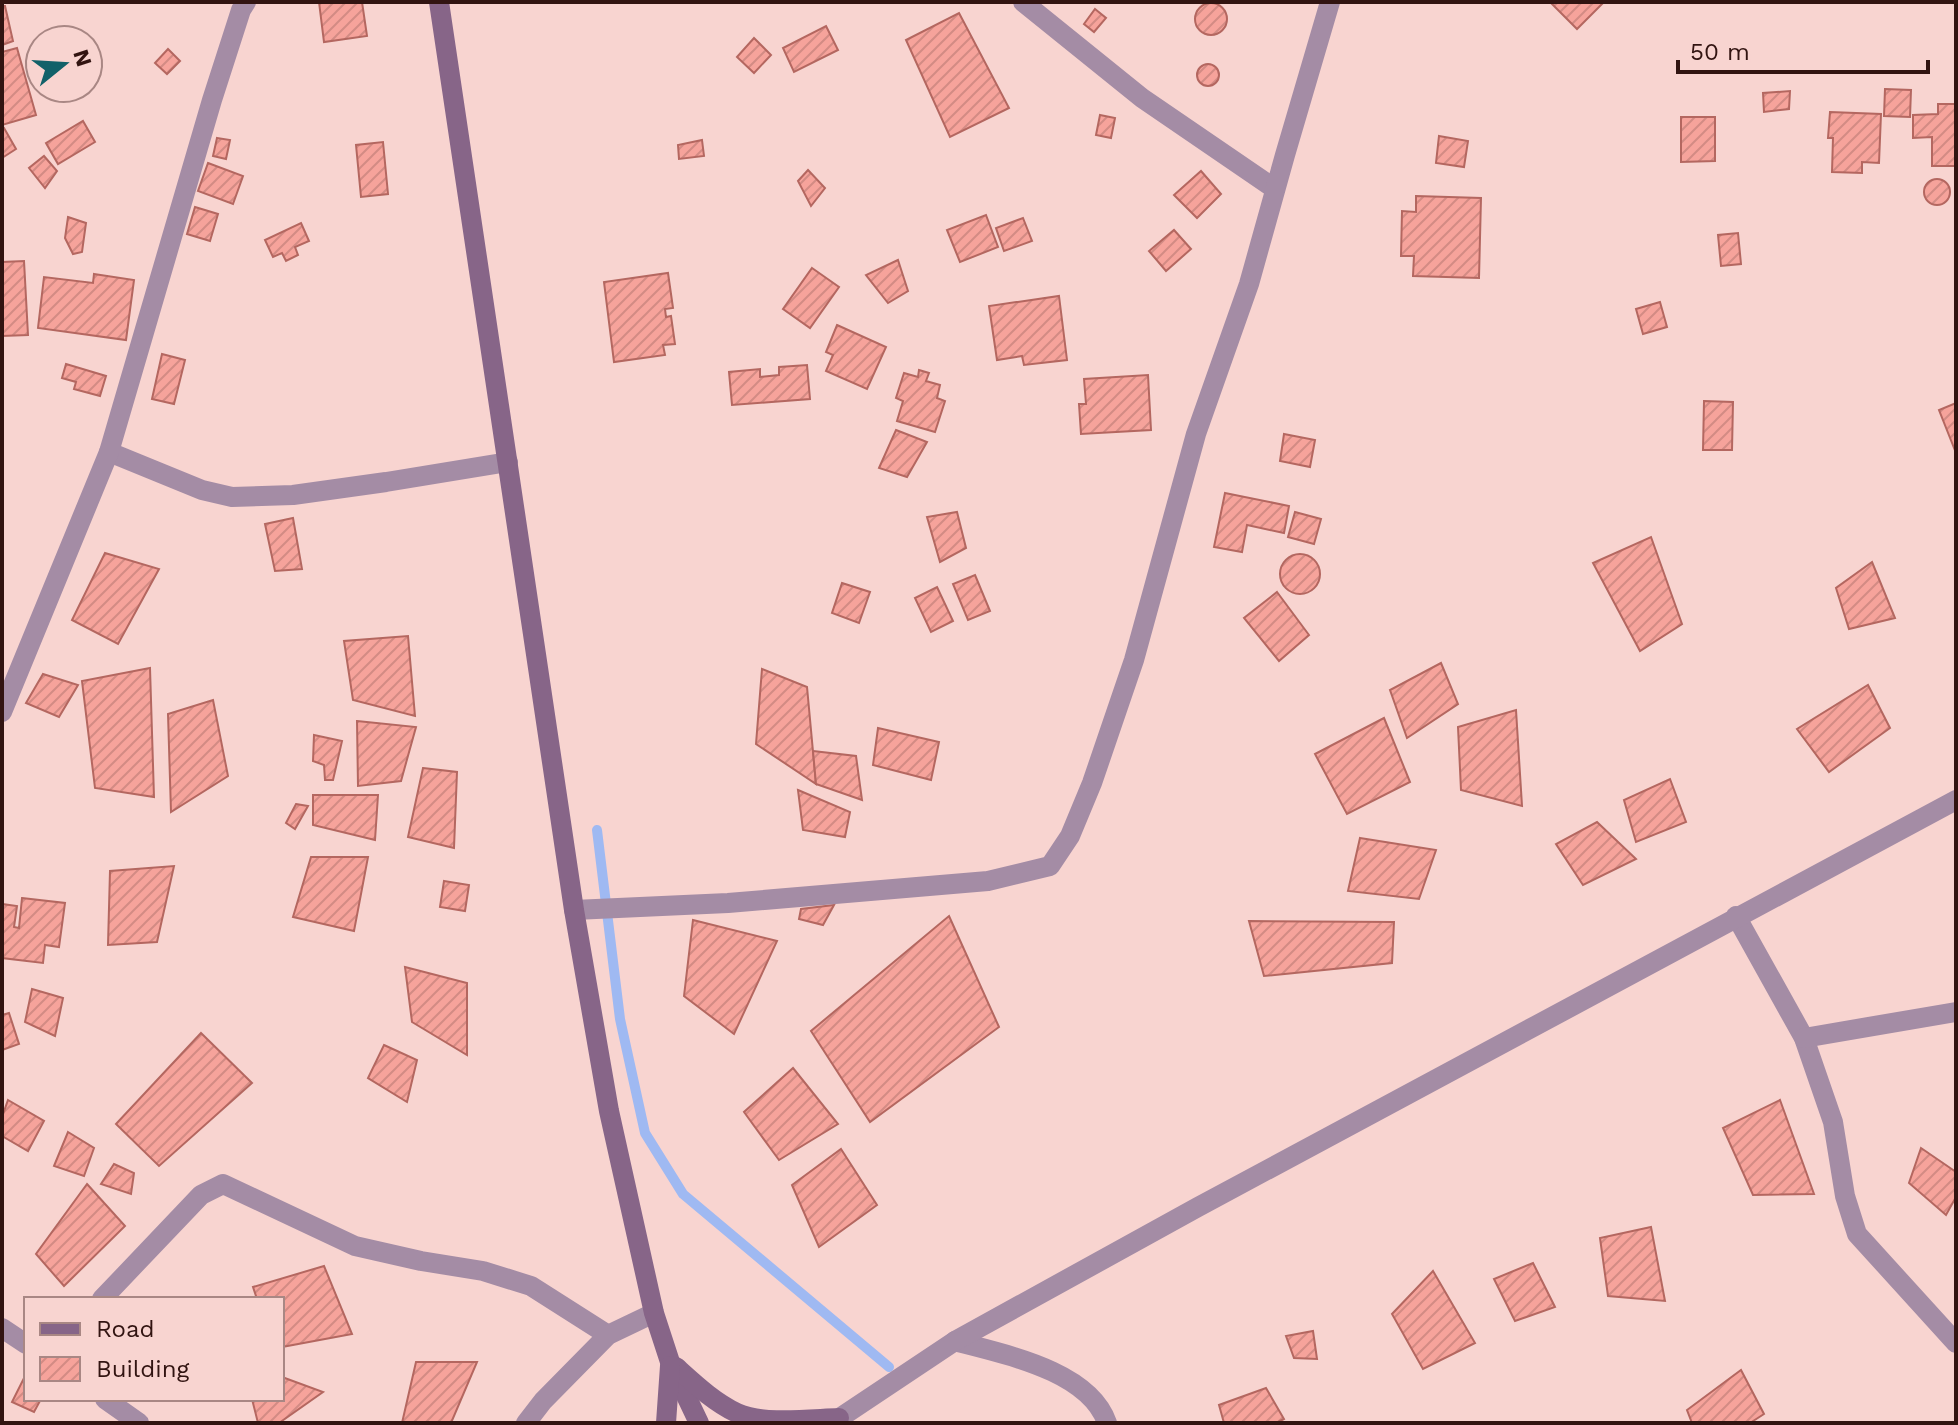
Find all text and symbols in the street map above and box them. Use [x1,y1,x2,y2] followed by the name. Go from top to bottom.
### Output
[24,24,104,104] north arrow
[1678,24,1928,74] scale bar
[1690,38,1750,66] text: 50 m
[68,46,97,70] text: N
[24,1297,284,1401] legend
[96,1315,155,1343] text: Road
[96,1355,189,1383] text: Building

